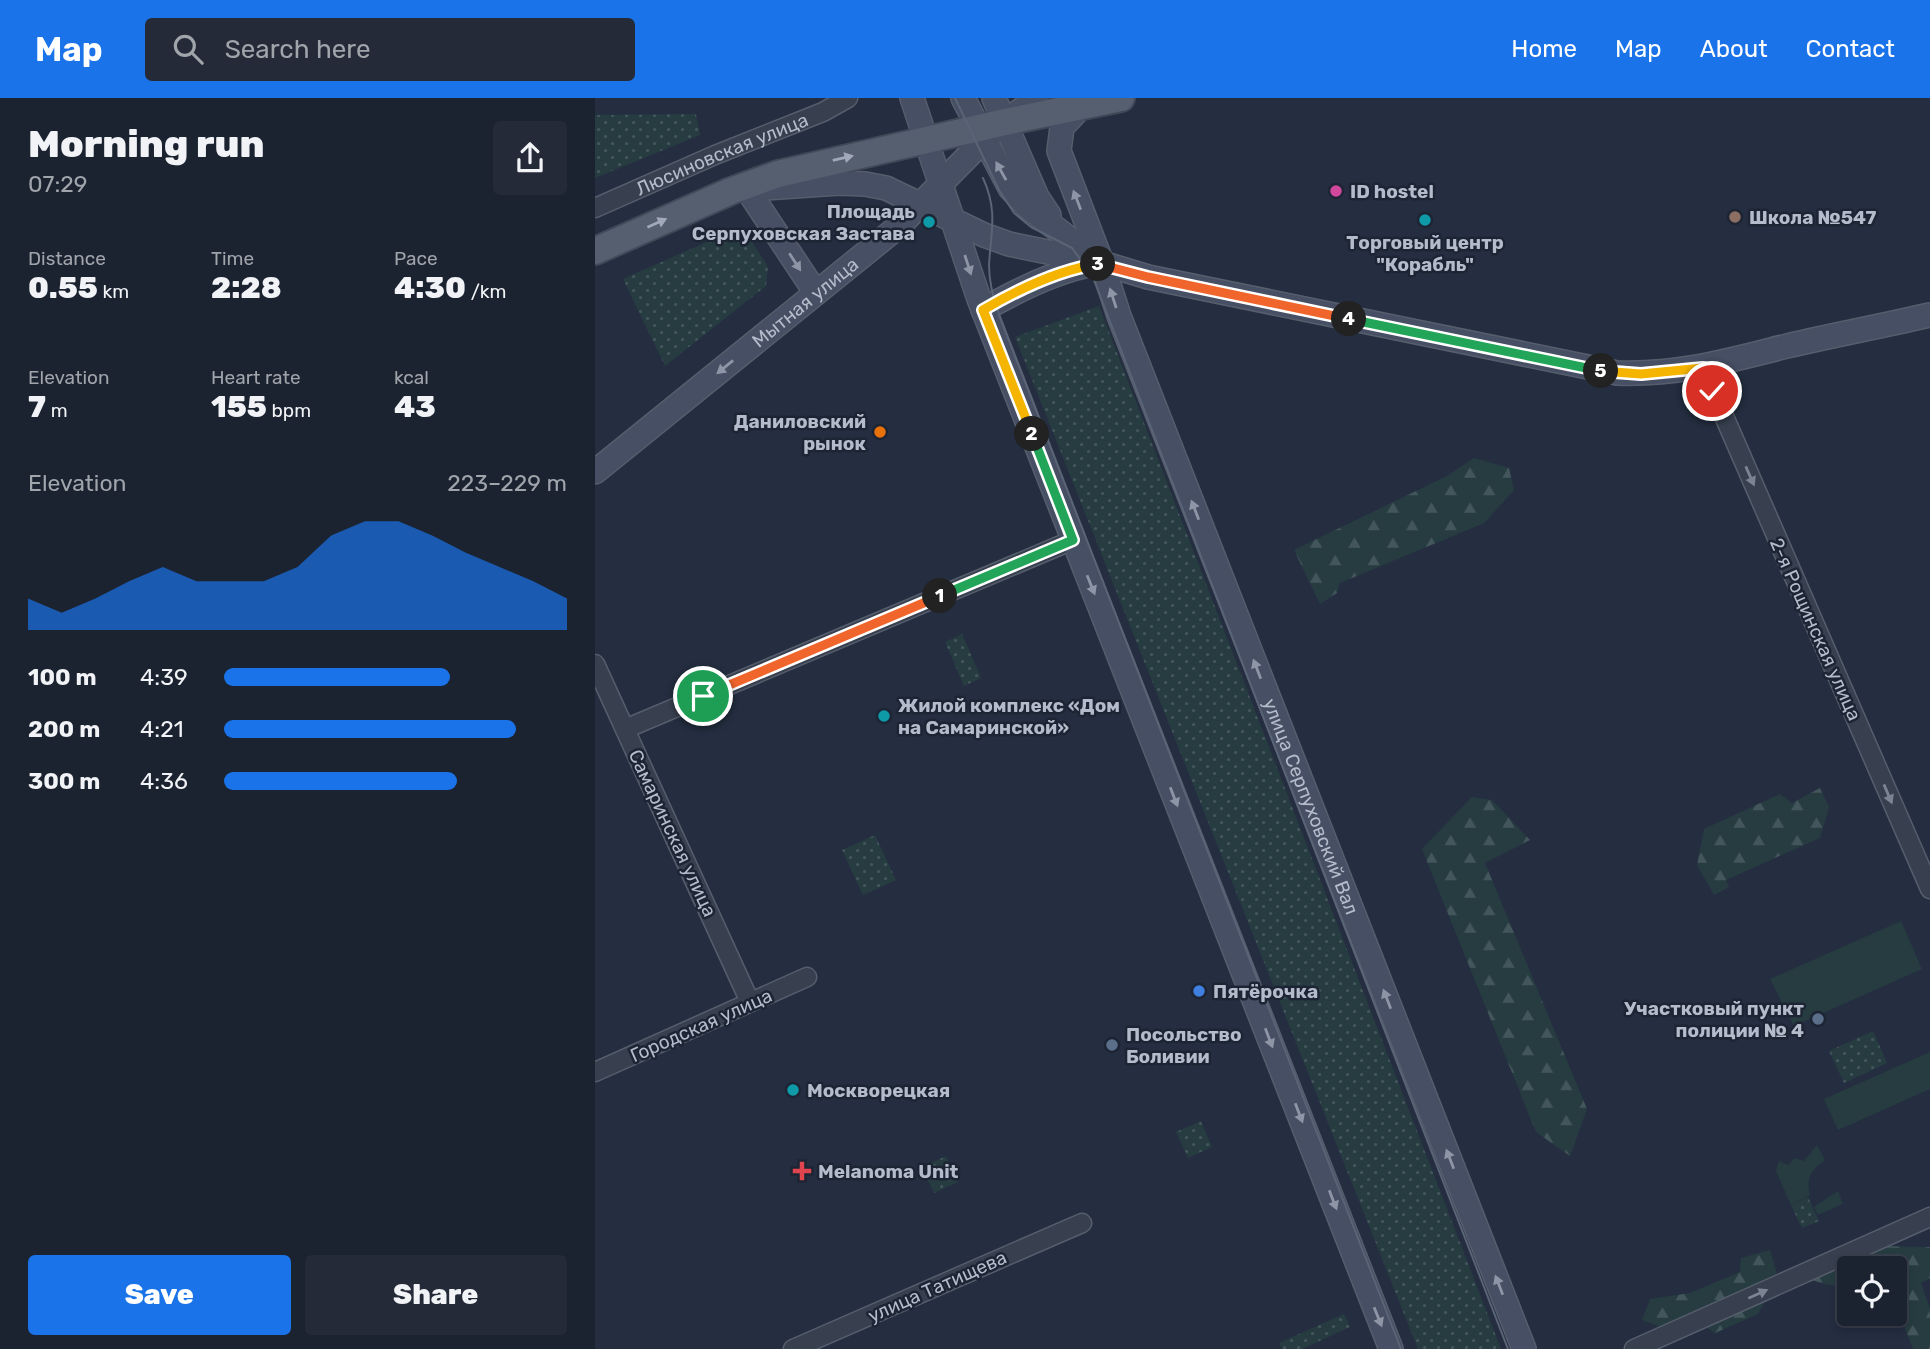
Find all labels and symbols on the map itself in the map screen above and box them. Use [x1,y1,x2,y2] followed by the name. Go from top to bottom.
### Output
[632,108,812,201] street label: Люсиновская улица
[832,153,854,164] one-way arrow
[995,161,1007,181] one-way arrow
[1350,180,1434,203] place label: ID hostel
[1328,183,1344,199] marker: ID hostel
[1071,189,1082,210] one-way arrow
[692,200,915,245] place label: Площадь Серпуховская Застава
[1749,206,1876,229] place label: Школа №547
[1727,209,1743,225] marker: Школа №547
[1417,212,1433,228] marker: Торговый центр "Корабль"
[921,214,937,230] marker: Площадь Серпуховская Застава
[647,217,668,228] one-way arrow
[1346,231,1504,276] place label: Торговый центр "Корабль"
[1081,246,1115,282] pin: 3
[789,252,802,272] one-way arrow
[747,253,863,352] street label: Мытная улица
[963,254,974,275] one-way arrow
[1107,287,1117,308] one-way arrow
[1331,302,1367,336] pin: 4
[1583,354,1619,388] pin: 5
[716,359,733,374] one-way arrow
[1682,361,1742,421] pin
[734,410,866,455] place label: Даниловский рынок
[1015,416,1049,452] pin: 2
[872,424,888,440] marker: Даниловский рынок
[1744,465,1755,486] one-way arrow
[1189,499,1200,520] one-way arrow
[1765,534,1866,724] street label: 2-я Рощинская улица
[1086,575,1097,596] one-way arrow
[923,578,957,614] pin: 1
[1252,658,1263,679] one-way arrow
[673,666,733,726] pin
[898,694,1120,739] place label: Жилой комплекс «Дом на Самаринской»
[1258,695,1363,918] street label: улица Серпуховский Вал
[876,708,892,724] marker: Жилой комплекс «Дом на Самаринской»
[624,746,721,920] street label: Самаринская улица
[1883,783,1894,804] one-way arrow
[1169,786,1180,807] one-way arrow
[1213,980,1318,1003] place label: Пятёрочка
[1191,983,1207,999] marker: Пятёрочка
[627,984,776,1067] street label: Городская улица
[1381,988,1392,1009] one-way arrow
[1624,997,1805,1042] place label: Участковый пункт полиции № 4
[1810,1011,1826,1027] marker: Участковый пункт полиции № 4
[1126,1023,1242,1068] place label: Посольство Боливии
[1264,1028,1275,1049] one-way arrow
[1104,1037,1120,1053] marker: Посольство Боливии
[807,1079,950,1102] place label: Москворецкая
[785,1082,801,1098] marker: Москворецкая
[1293,1102,1304,1123] one-way arrow
[1444,1149,1455,1170] one-way arrow
[818,1160,959,1183] place label: Melanoma Unit
[792,1161,812,1181] marker: Melanoma Unit
[1327,1190,1338,1211] one-way arrow
[864,1246,1010,1327] street label: улица Татищева
[1494,1275,1505,1296] one-way arrow
[1748,1288,1768,1300] one-way arrow
[1373,1307,1384,1328] one-way arrow

